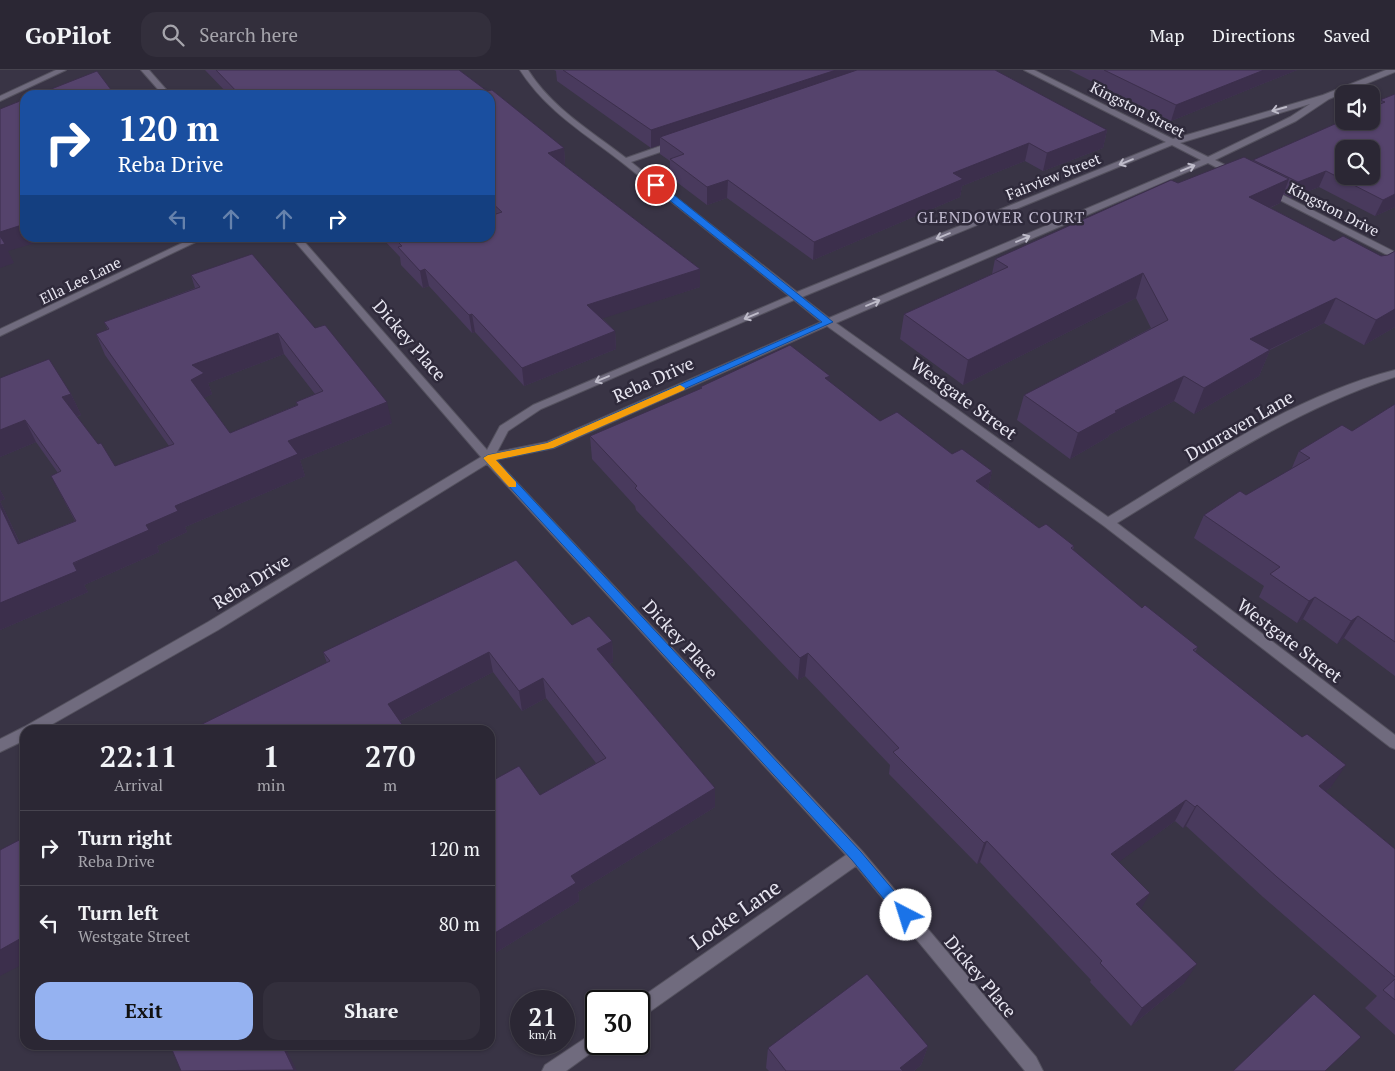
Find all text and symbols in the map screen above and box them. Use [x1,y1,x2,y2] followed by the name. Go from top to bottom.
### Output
[141,12,491,57] search box
[25,19,111,51] text: GoPilot
[159,21,187,49] icon: search
[199,22,298,47] text: Search here
[1149,23,1184,47] text: Map
[1212,23,1295,47] text: Directions
[1323,23,1370,47] text: Saved
[1087,76,1189,142] street label: Kingston Street
[1335,85,1380,185] map controls
[1335,85,1380,130] button: sound
[118,105,219,151] text: 120 m
[1272,105,1288,114] one-way arrow
[35,110,100,175] icon: right
[1335,140,1380,185] button: search
[1003,148,1104,204] street label: Fairview Street
[118,149,224,178] text: Reba Drive
[1118,158,1133,167] one-way arrow
[1180,163,1195,173] one-way arrow
[635,164,677,206] pin
[642,171,670,199] icon: arrive
[1285,177,1383,241] street label: Kingston Drive
[164,205,192,233] icon: left
[217,205,245,233] icon: ahead
[270,205,298,233] icon: ahead
[323,205,351,233] icon: right
[917,206,1085,228] district label: GLENDOWER COURT
[936,232,951,242] one-way arrow
[1015,234,1030,243] one-way arrow
[36,252,124,308] street label: Ella Lee Lane
[368,294,452,386] street label: Dickey Place
[865,297,880,307] one-way arrow
[744,311,759,321] one-way arrow
[609,350,697,408] street label: Reba Drive
[906,351,1022,445] street label: Westgate Street
[595,375,610,385] one-way arrow
[1180,384,1298,466] street label: Dunraven Lane
[208,548,294,614] street label: Reba Drive
[1233,593,1348,688] street label: Westgate Street
[638,594,724,684] street label: Dickey Place
[99,736,178,776] text: 22:11
[263,736,280,776] text: 1
[365,736,416,776] text: 270
[114,774,163,796] text: Arrival
[257,774,285,796] text: min
[383,774,397,796] text: m
[78,825,172,850] text: Turn right
[35,834,63,862] icon: right
[429,836,480,861] text: 120 m
[78,850,155,872] text: Reba Drive
[684,873,786,955] street label: Locke Lane
[879,888,931,940] position arrow
[78,900,159,925] text: Turn left
[35,909,63,937] icon: left
[439,911,480,936] text: 80 m
[78,925,190,947] text: Westgate Street
[940,930,1022,1022] street label: Dickey Place
[35,982,253,1040] button: Exit
[263,982,480,1040] button: Share
[585,990,650,1055] speed limit sign: 30
[528,1000,557,1033] text: 21
[529,1027,556,1042] text: km/h

